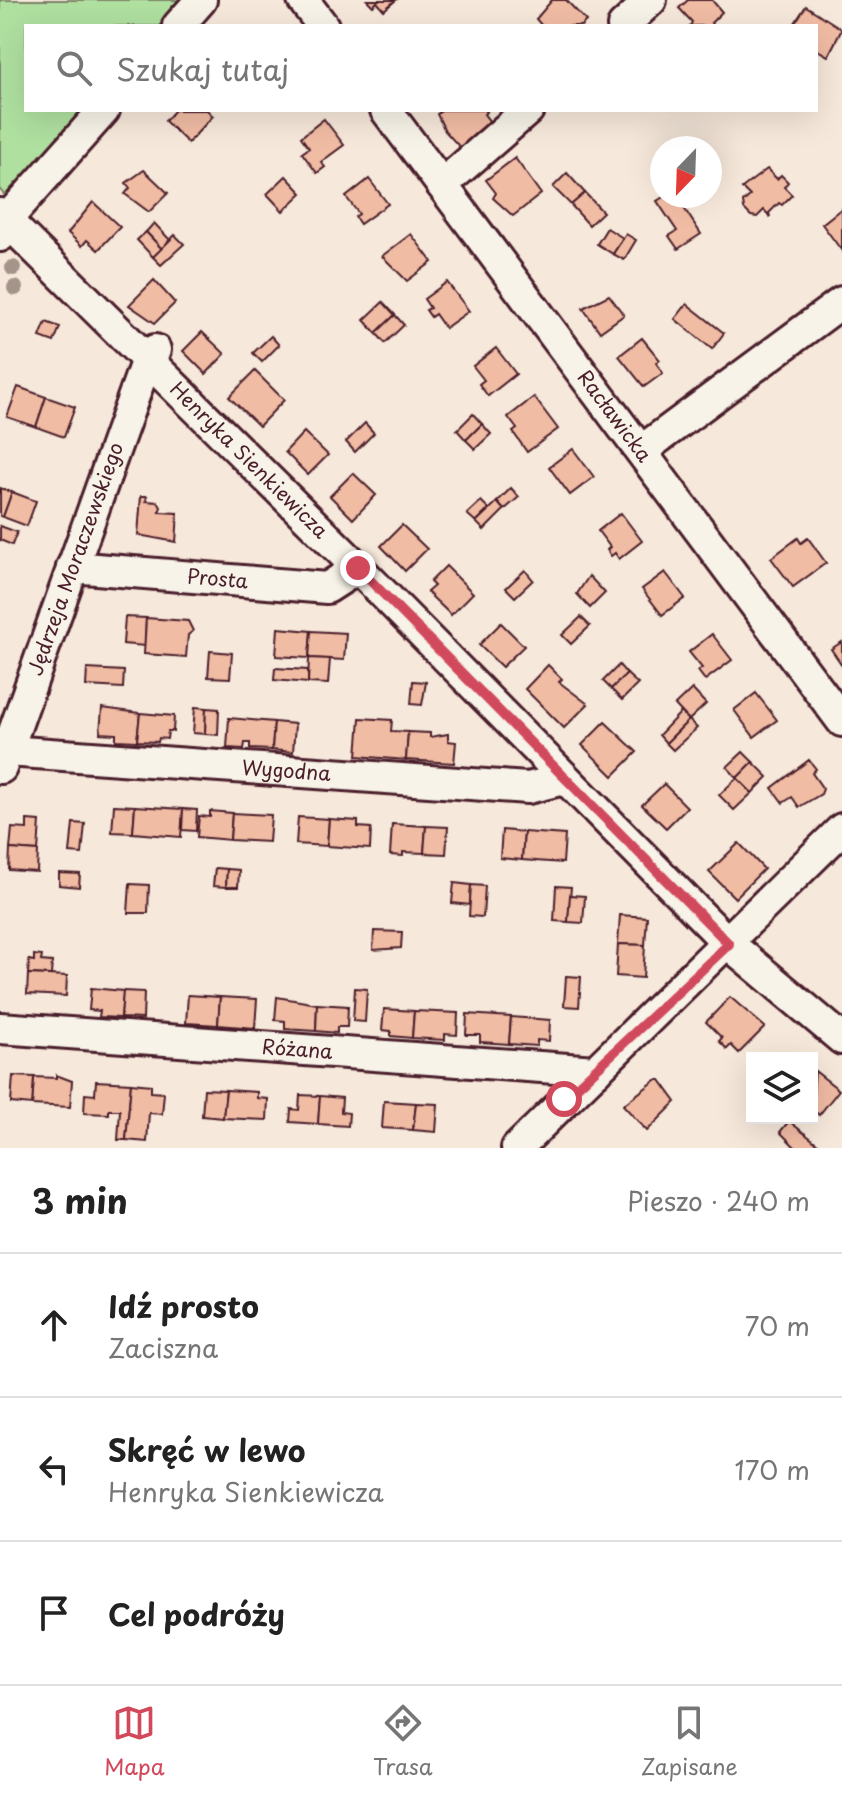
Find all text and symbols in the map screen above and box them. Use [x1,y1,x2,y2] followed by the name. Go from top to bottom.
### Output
[24,24,818,112] search box
[52,46,96,90] icon: search
[116,46,289,91] text: Szukaj tutaj
[650,136,722,208] north arrow
[571,363,660,468] street label: Racławicka
[164,374,336,545] street label: Henryka Sienkiewicza
[19,438,130,679] street label: Jędrzeja Moraczewskiego
[340,550,376,586] route end
[186,561,250,595] street label: Prosta
[241,752,332,788] street label: Wygodna
[261,1031,334,1066] street label: Różana
[746,1052,818,1124] map controls
[746,1052,818,1124] button: layers
[546,1081,582,1117] route start
[32,1174,128,1226] text: 3 min
[627,1181,810,1220] text: Pieszo · 240 m
[108,1283,259,1328] text: Idź prosto
[32,1303,76,1347] icon: ahead
[745,1306,810,1345] text: 70 m
[108,1328,218,1367] text: Zaciszna
[108,1427,306,1472] text: Skręć w lewo
[32,1447,76,1491] icon: left
[735,1450,810,1489] text: 170 m
[108,1472,384,1511] text: Henryka Sienkiewicza
[32,1591,76,1635] icon: arrive
[108,1591,285,1636] text: Cel podróży
[104,1701,165,1782] tab: Mapa
[373,1701,433,1782] tab: Trasa
[641,1701,738,1782] tab: Zapisane

